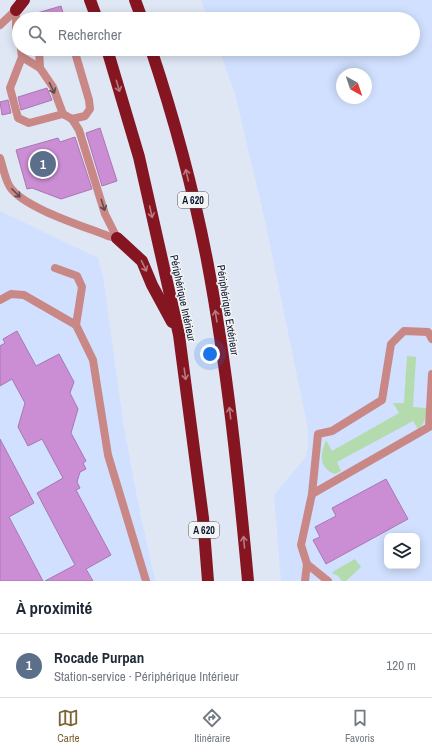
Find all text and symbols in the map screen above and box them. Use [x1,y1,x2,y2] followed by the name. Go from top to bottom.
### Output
[12,12,420,56] search box
[26,23,48,45] icon: search
[58,24,122,45] text: Rechercher
[336,68,372,104] north arrow
[115,80,122,93] one-way arrow
[49,82,57,94] one-way arrow
[30,149,56,179] pin: 1
[183,169,191,182] one-way arrow
[11,188,21,198] one-way arrow
[178,192,208,208] road number: A 620
[99,199,107,211] one-way arrow
[148,205,156,218] one-way arrow
[167,253,199,343] street label: Périphérique Intérieur
[141,260,148,272] one-way arrow
[214,264,242,356] street label: Périphérique Extérieur
[212,310,220,323] one-way arrow
[200,344,220,364] your location
[181,367,188,380] one-way arrow
[226,407,234,420] one-way arrow
[189,522,219,538] road number: A 620
[384,533,420,569] map controls
[384,533,420,569] button: layers
[241,536,248,549] one-way arrow
[16,596,92,619] text: À proximité
[54,647,144,668] text: Rocade Purpan
[26,657,32,674] text: 1
[386,657,416,674] text: 120 m
[54,668,239,685] text: Station-service · Périphérique Intérieur
[57,707,79,745] tab: Carte
[194,707,230,745] tab: Itinéraire
[345,707,375,745] tab: Favoris

